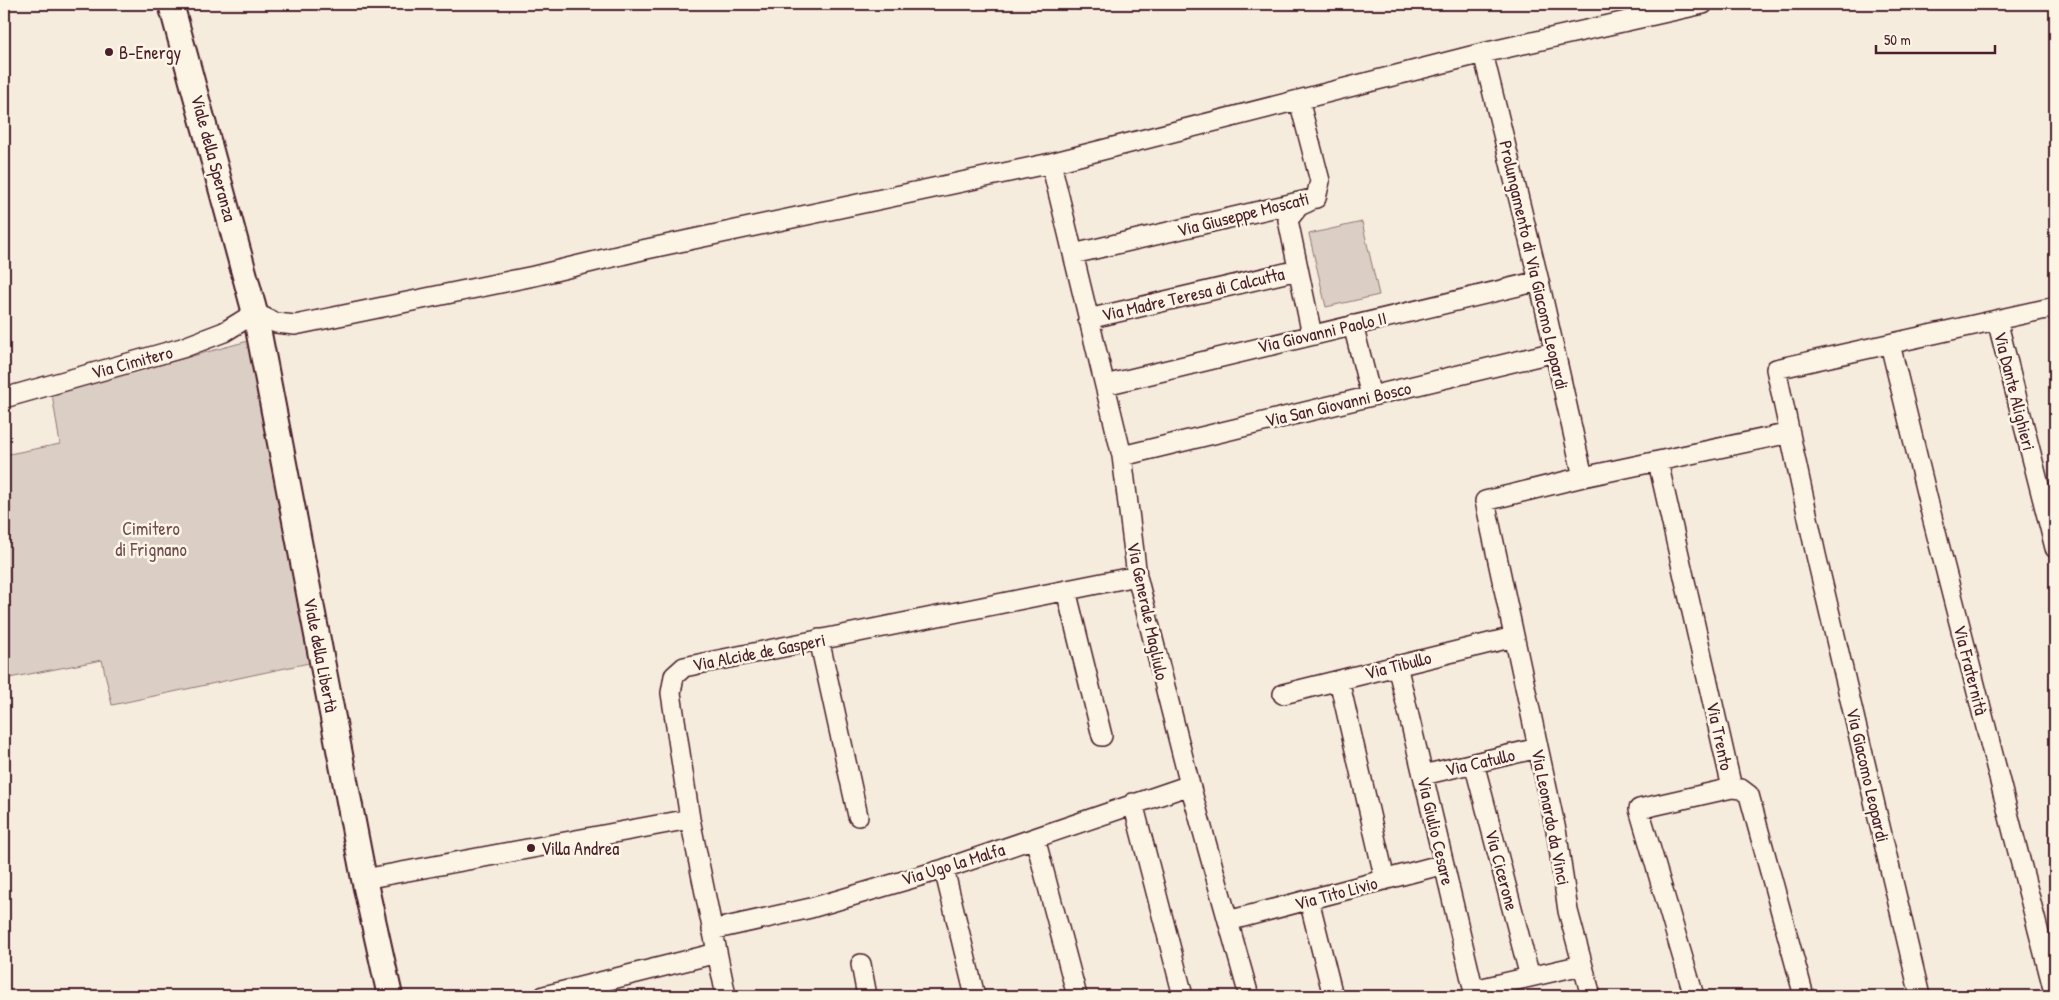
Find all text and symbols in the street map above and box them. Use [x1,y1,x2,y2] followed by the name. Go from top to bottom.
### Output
[1876,22,1995,54] scale bar
[1884,29,1911,50] text: 50 m
[119,40,182,65] place label: B-Energy
[103,46,115,58] marker: B-Energy
[185,92,243,224] street label: Viale della Speranza
[1493,138,1575,392] street label: Prolungamento di Via Giacomo Leopardi
[1174,186,1312,242] street label: Via Giuseppe Moscati
[1099,261,1287,327] street label: Via Madre Teresa di Calcutta
[1255,305,1389,359] street label: Via Giovanni Paolo II
[1988,329,2042,453] street label: Via Dante Alighieri
[89,339,175,385] street label: Via Cimitero
[1263,375,1413,433] street label: Via San Giovanni Bosco
[115,516,187,562] park label: Cimitero di Frignano
[1121,540,1175,682] street label: Via Generale Magliulo
[298,596,344,714] street label: Viale della Libertà
[1948,622,1994,718] street label: Via Fraternità
[690,627,828,677] street label: Via Alcide de Gasperi
[1362,645,1434,685] street label: Via Tibullo
[1701,699,1739,773] street label: Via Trento
[1840,706,1896,844] street label: Via Giacomo Leopardi
[1443,742,1517,782] street label: Via Catullo
[1526,747,1576,887] street label: Via Leonardo da Vinci
[1411,774,1461,888] street label: Via Giulio Cesare
[1479,827,1525,913] street label: Via Cicerone
[541,836,619,861] place label: Villa Andrea
[898,836,1008,892] street label: Via Ugo la Malfa
[525,842,537,854] marker: Villa Andrea
[1292,870,1380,916] street label: Via Tito Livio

